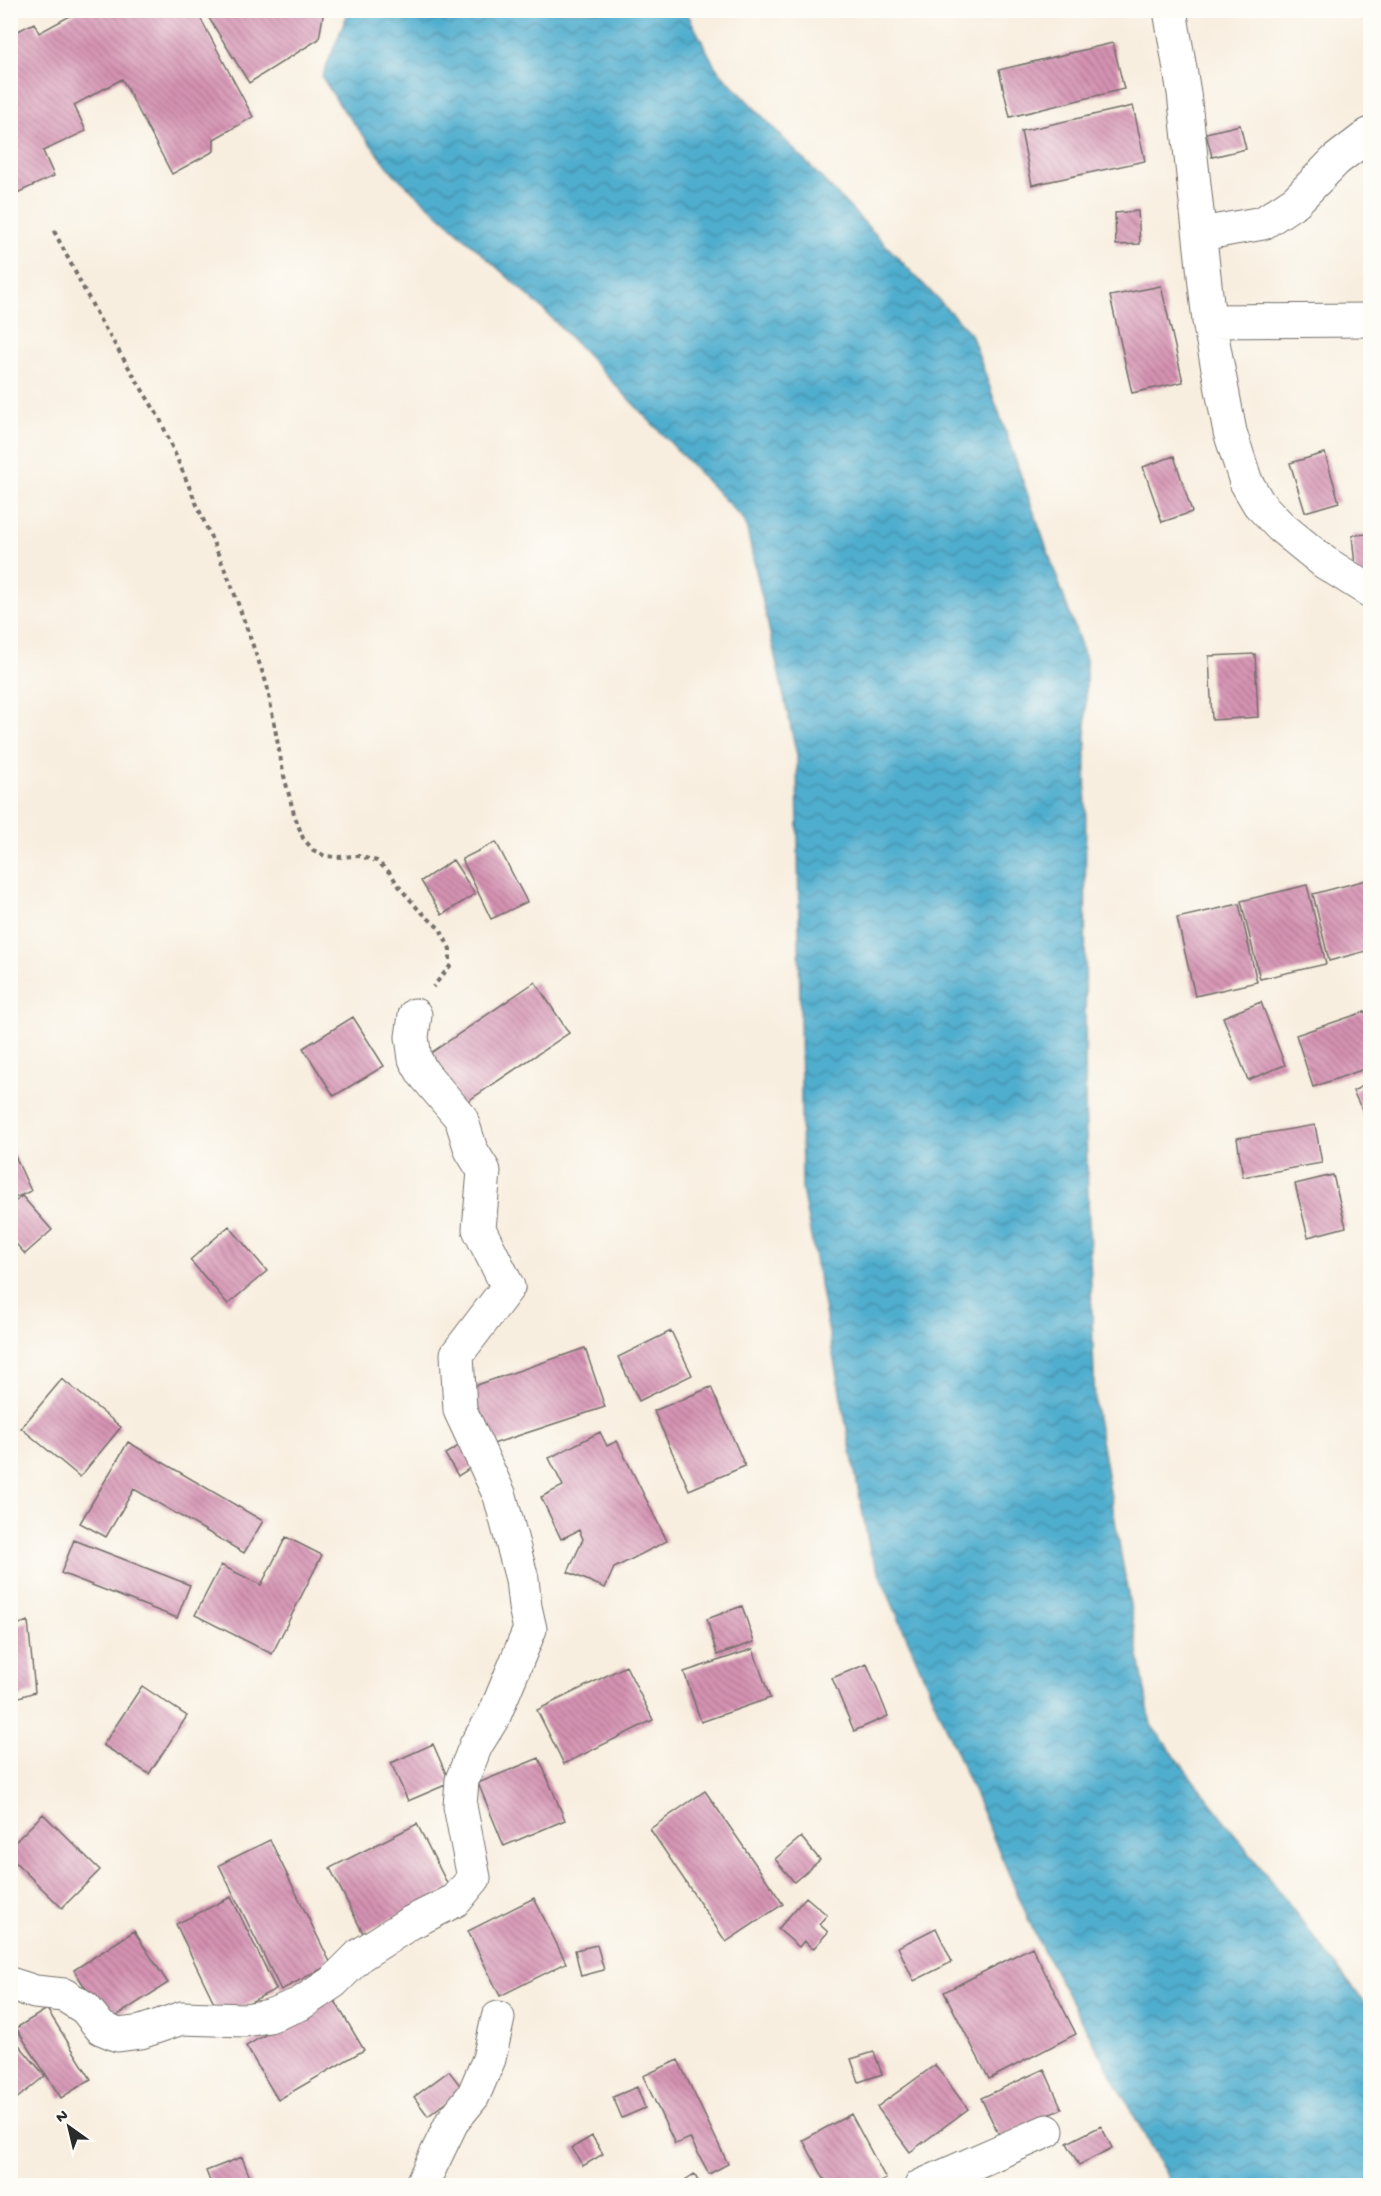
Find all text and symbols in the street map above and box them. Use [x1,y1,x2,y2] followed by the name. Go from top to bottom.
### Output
[39,2097,99,2157] north arrow
[53,2106,73,2128] text: N

